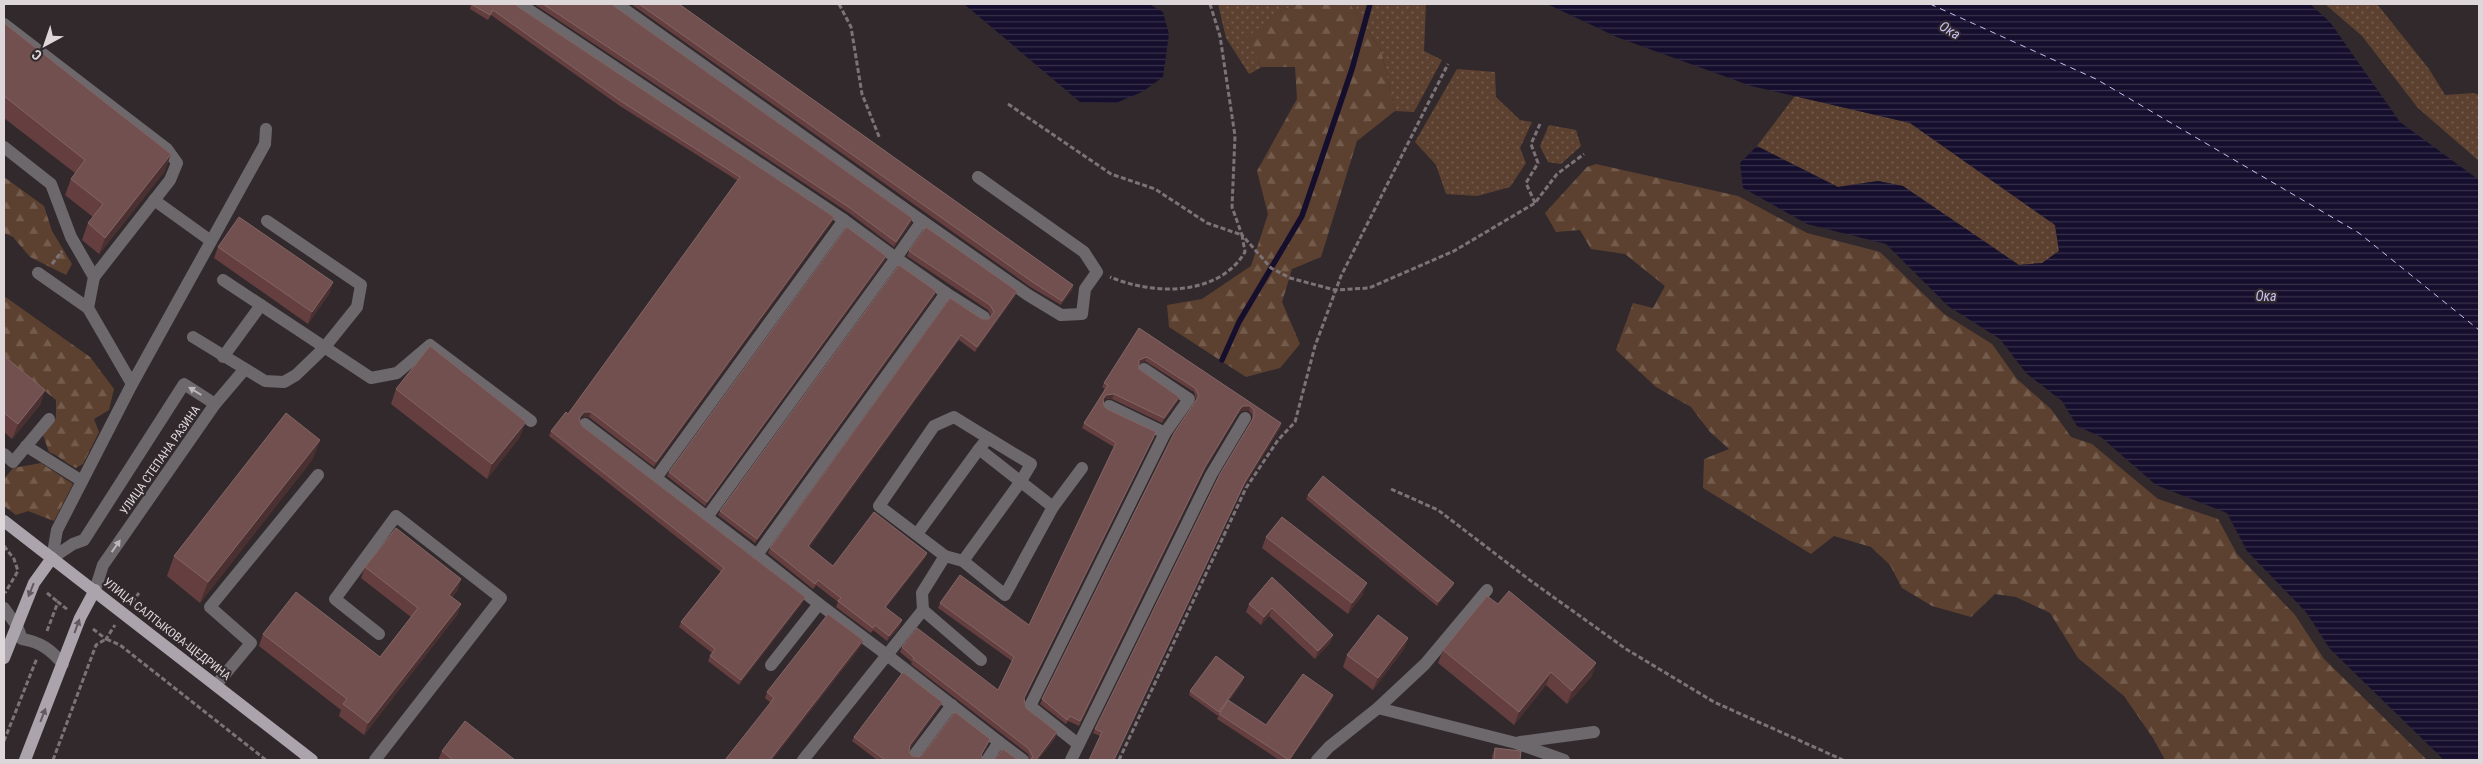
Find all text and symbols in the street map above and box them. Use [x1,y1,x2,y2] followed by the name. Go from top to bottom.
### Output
[1937,18,1963,42] water label: Ока
[20,20,70,70] north arrow
[28,46,45,64] text: С
[2255,288,2277,304] water label: Ока
[188,387,202,396] one-way arrow
[117,403,203,517] street label: УЛИЦА СТЕПАНА РАЗИНА
[111,539,121,553] one-way arrow
[101,575,233,683] street label: УЛИЦА САЛТЫКОВА-ЩЕДРИНА
[27,583,35,598] one-way arrow
[73,618,81,633] one-way arrow
[39,707,47,722] one-way arrow

